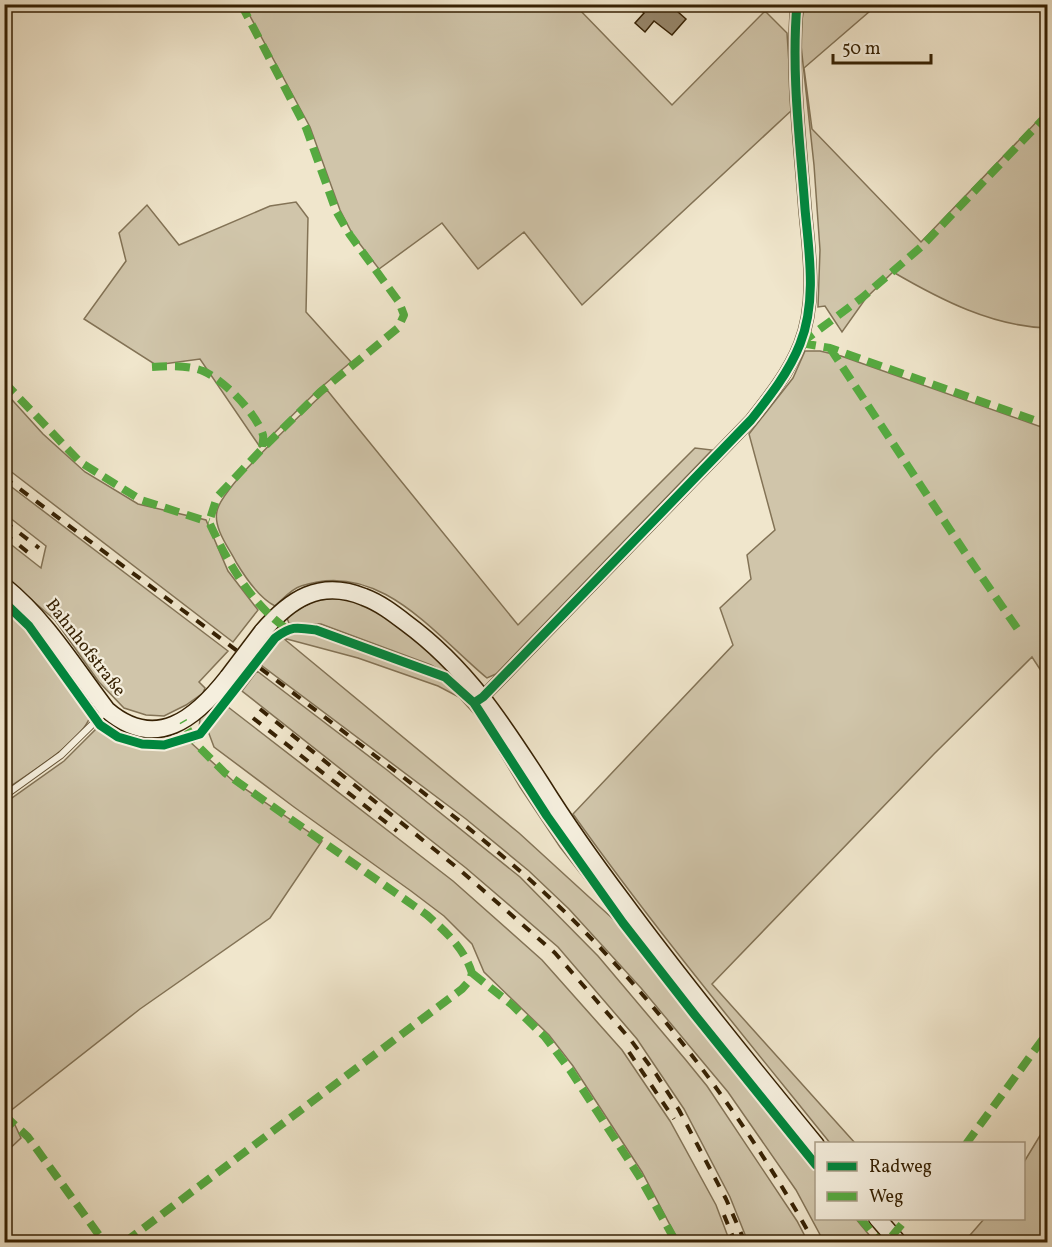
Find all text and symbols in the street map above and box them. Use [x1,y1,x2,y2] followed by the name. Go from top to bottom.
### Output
[833,27,930,65] scale bar
[842,37,881,62] text: 50 m
[39,594,131,702] street label: Bahnhofstraße
[815,1142,1025,1220] legend
[869,1155,932,1180] text: Radweg
[869,1185,903,1210] text: Weg

